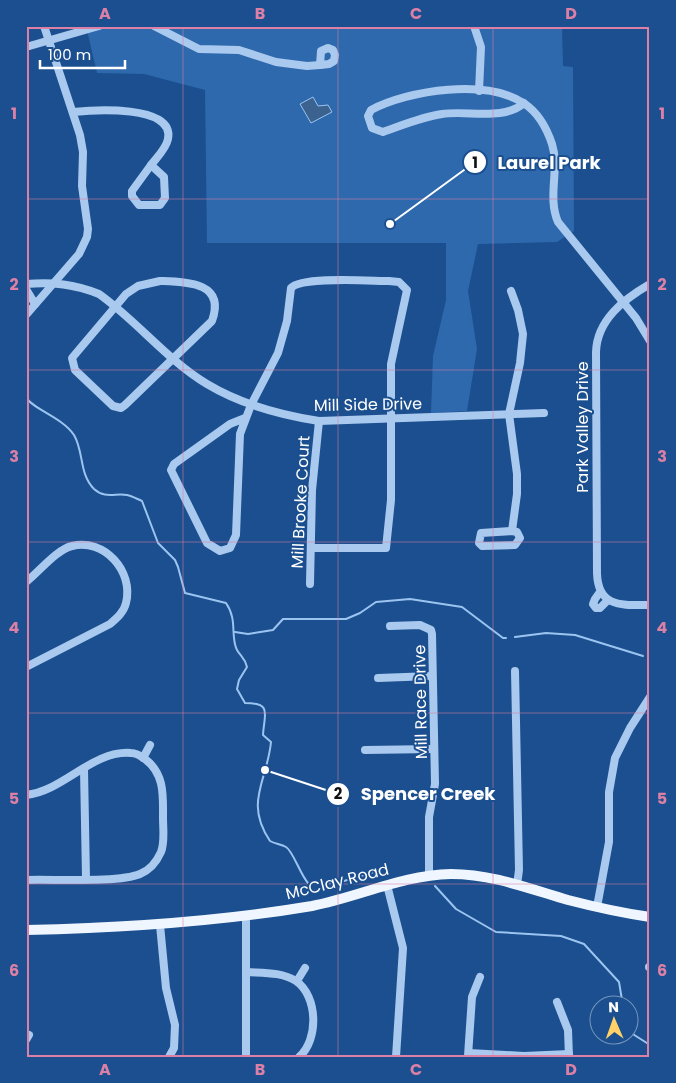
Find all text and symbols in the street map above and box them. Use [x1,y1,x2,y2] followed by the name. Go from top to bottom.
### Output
[99,2,111,25] text: A
[255,2,265,25] text: B
[410,2,422,25] text: C
[565,2,577,25] text: D
[40,38,125,70] scale bar
[48,44,91,65] text: 100 m
[11,102,17,125] text: 1
[659,102,665,125] text: 1
[462,146,610,179] callout: Laurel Park
[497,150,601,175] text: Laurel Park
[472,152,478,173] text: 1
[9,273,19,296] text: 2
[657,273,667,296] text: 2
[571,361,594,493] street label: Park Valley Drive
[314,392,422,417] street label: Mill Side Drive
[286,435,315,569] street label: Mill Brooke Court
[9,445,19,468] text: 3
[657,445,667,468] text: 3
[9,616,20,639] text: 4
[657,616,668,639] text: 4
[408,645,433,759] street label: Mill Race Drive
[325,777,505,810] callout: Spencer Creek
[361,781,496,806] text: Spencer Creek
[334,783,343,804] text: 2
[9,787,19,810] text: 5
[657,787,667,810] text: 5
[283,858,391,905] street label: McClay Road
[9,959,19,982] text: 6
[657,959,667,982] text: 6
[588,996,638,1046] north arrow
[608,997,619,1017] text: N
[99,1058,111,1081] text: A
[255,1058,265,1081] text: B
[410,1058,422,1081] text: C
[565,1058,577,1081] text: D

